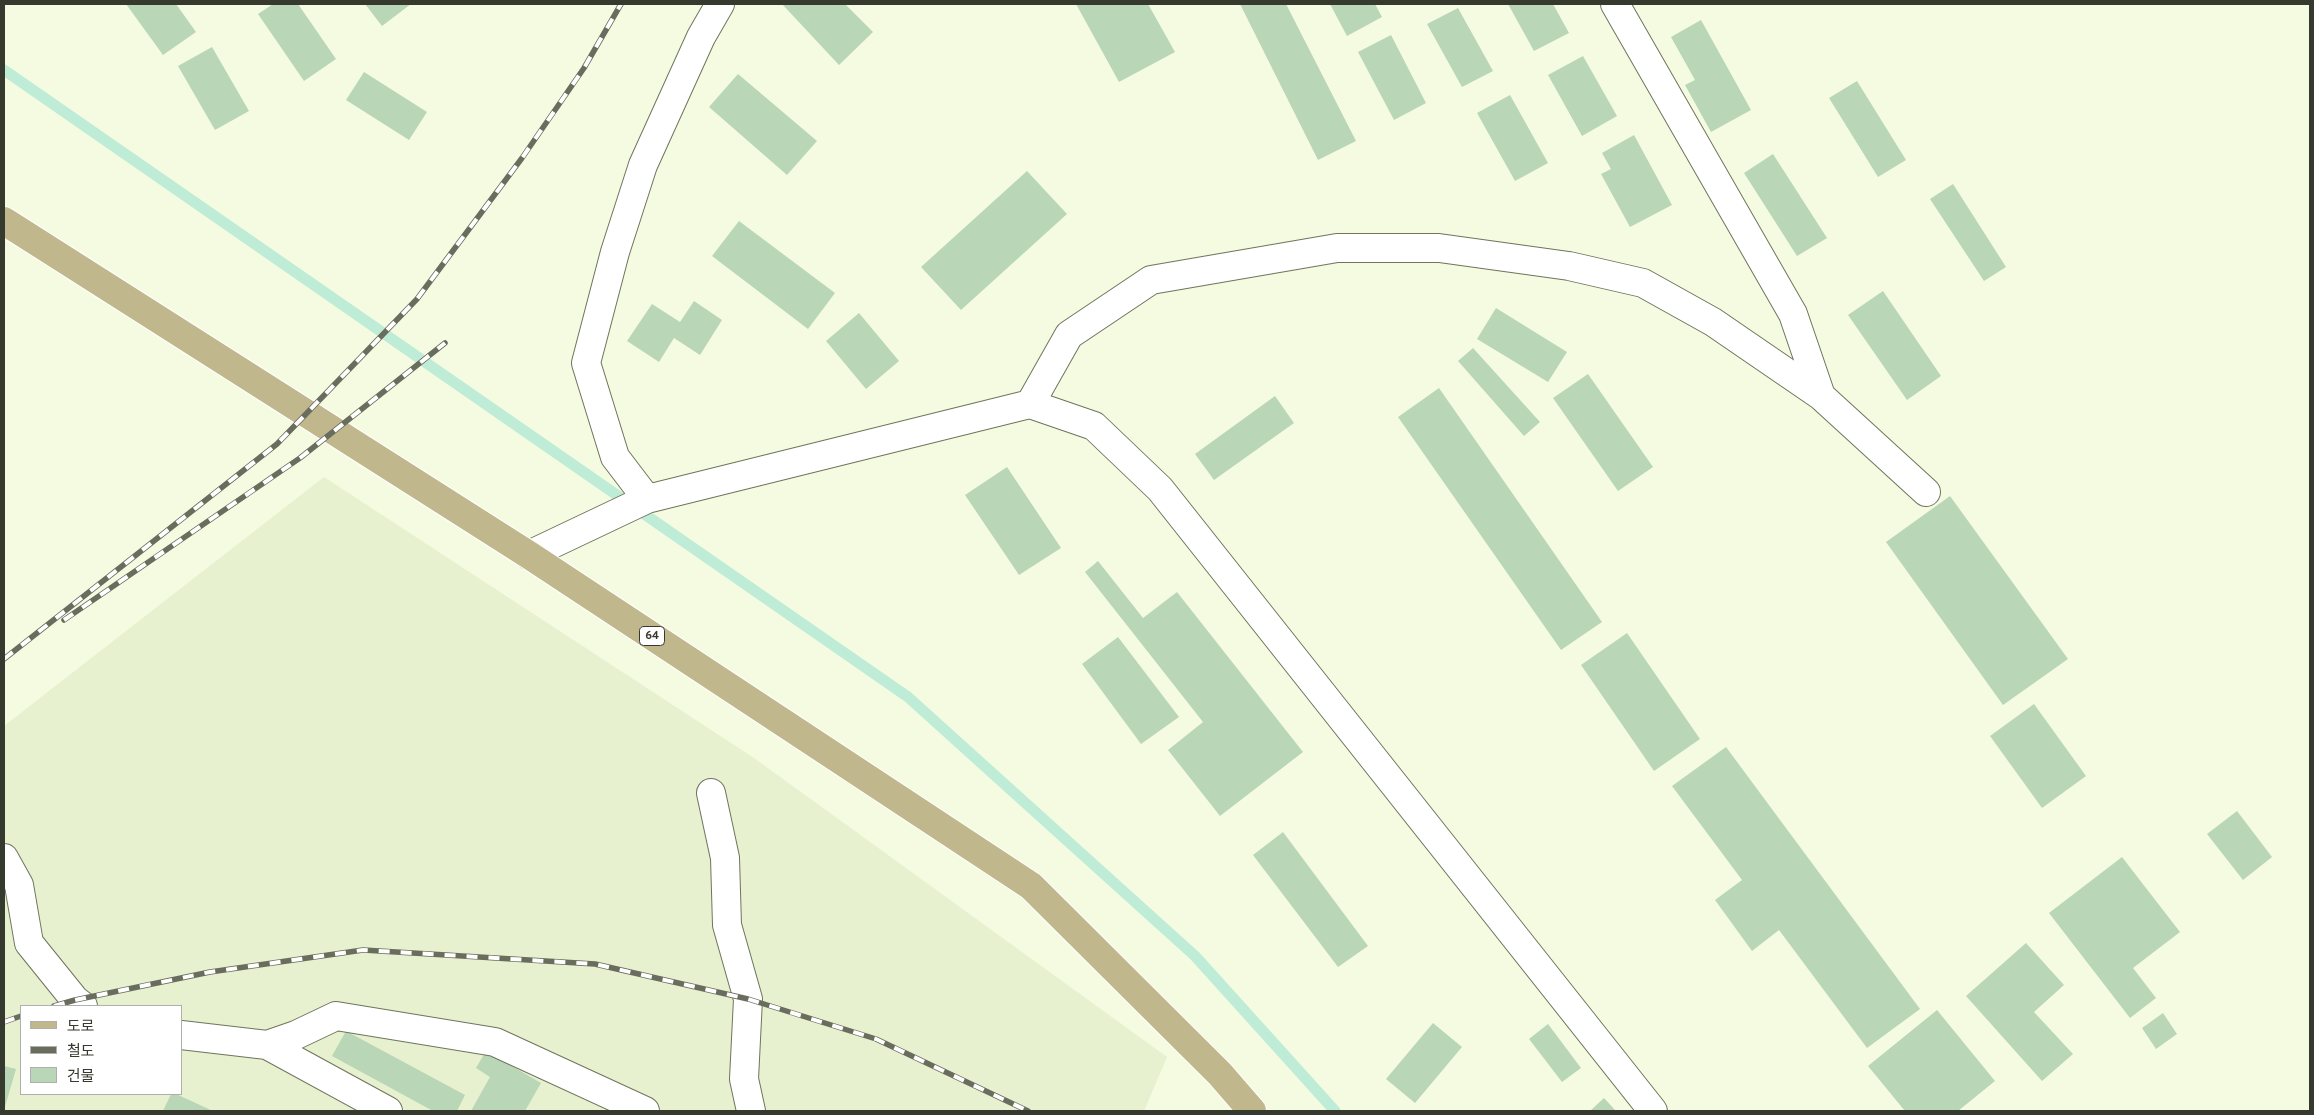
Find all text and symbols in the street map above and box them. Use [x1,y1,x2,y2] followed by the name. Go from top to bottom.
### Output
[640,626,664,646] road number: 64
[20,1005,182,1095] legend
[67,1016,95,1035] text: 도로
[67,1041,95,1060] text: 철도
[67,1066,95,1085] text: 건물

